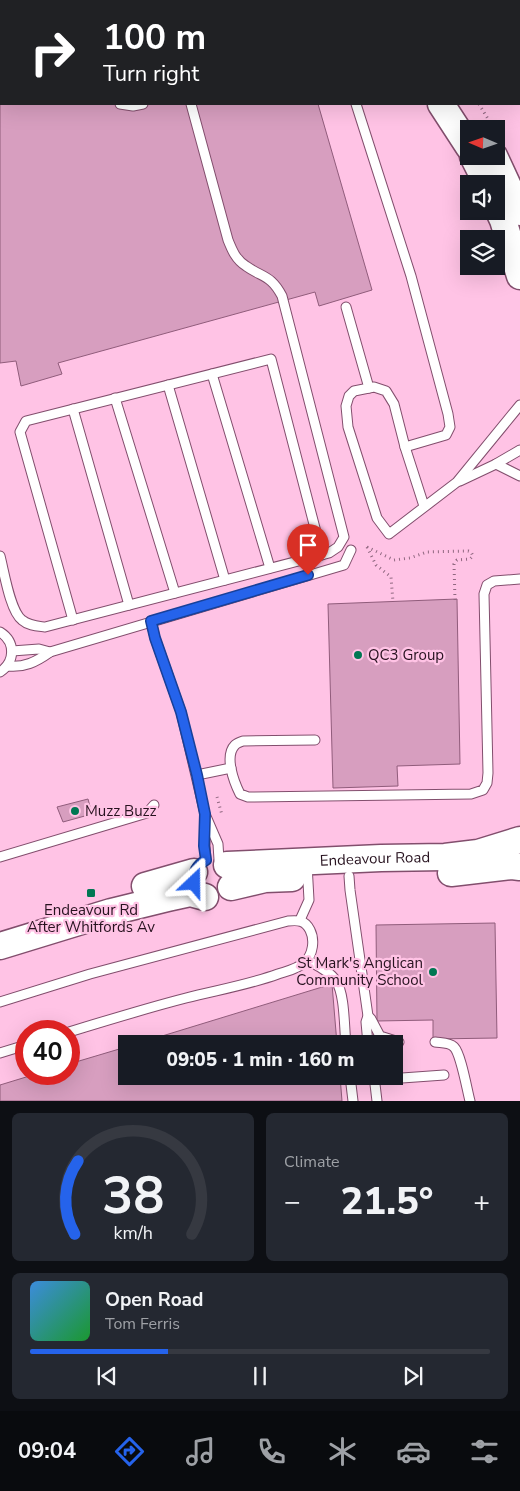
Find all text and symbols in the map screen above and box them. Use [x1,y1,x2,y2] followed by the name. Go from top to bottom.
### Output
[103,14,206,61] text: 100 m
[20,20,85,85] icon: right
[103,59,199,89] text: Turn right
[460,120,505,165] north arrow
[460,120,505,275] map controls
[460,175,505,220] button: sound
[460,230,505,275] button: layers
[287,524,329,575] pin
[294,531,322,559] icon: arrive
[368,645,444,665] place label: QC3 Group
[352,649,364,661] marker: QC3 Group
[85,801,156,821] place label: Muzz Buzz
[69,805,81,817] marker: Muzz Buzz
[319,847,430,871] street label: Endeavour Road
[167,856,219,908] position arrow
[85,887,97,899] marker: Endeavour Rd After Whitfords Av
[27,900,155,937] place label: Endeavour Rd After Whitfords Av
[296,953,424,990] place label: St Mark's Anglican Community School
[427,966,439,978] marker: St Mark's Anglican Community School
[15,1020,80,1085] speed limit sign: 40
[167,1047,354,1073] text: 09:05 · 1 min · 160 m
[284,1151,339,1173] text: Climate
[102,1160,164,1231] text: 38
[341,1176,433,1227] text: 21.5°
[284,1183,301,1221] text: −
[473,1183,490,1221] text: +
[113,1221,153,1245] text: km/h
[105,1287,203,1313] text: Open Road
[105,1313,180,1335] text: Tom Ferris
[93,1362,121,1390] icon: previous
[246,1362,274,1390] icon: pause
[399,1362,427,1390] icon: next
[112,1434,147,1469] icon: directions
[183,1434,218,1469] icon: music
[254,1434,289,1469] icon: phone
[325,1434,360,1469] icon: climate
[396,1434,431,1469] icon: car
[467,1434,502,1469] icon: filters
[18,1436,76,1466] text: 09:04

